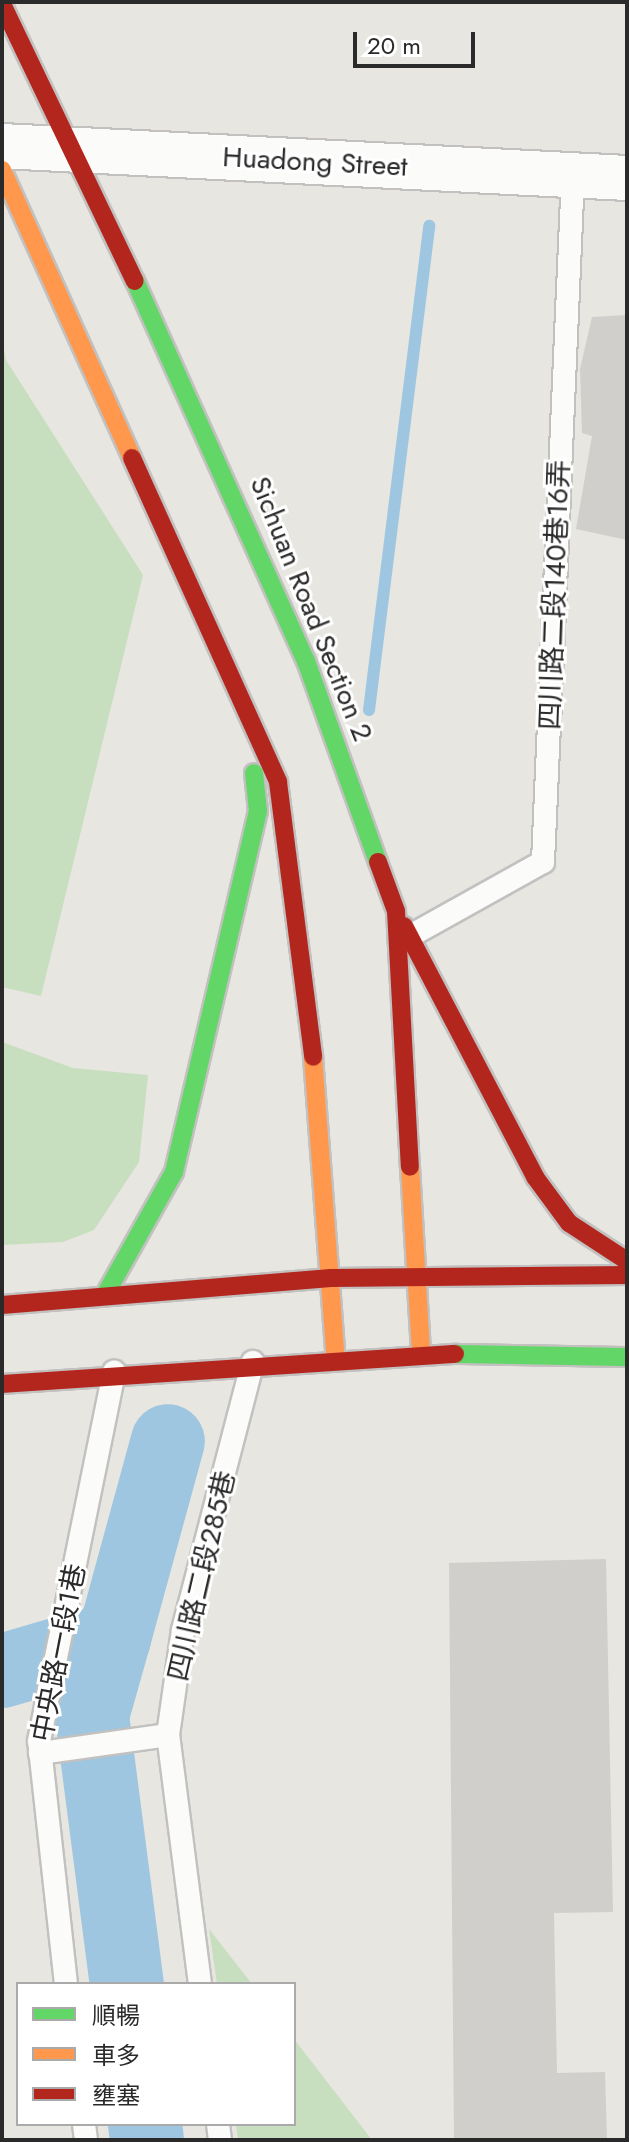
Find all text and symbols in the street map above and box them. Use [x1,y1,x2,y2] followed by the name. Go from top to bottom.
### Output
[357,16,479,66] scale bar
[367,28,421,63] text: 20 m
[222,140,408,184] street label: Huadong Street
[533,459,577,731] street label: 四川路二段140巷16弄
[243,472,379,746] street label: Sichuan Road Section 2
[161,1467,243,1685] street label: 四川路二段285巷
[25,1561,93,1745] street label: 中央路一段1巷
[16,1982,296,2126] legend
[92,1998,140,2033] text: 順暢
[92,2038,140,2073] text: 車多
[92,2078,140,2113] text: 壅塞

